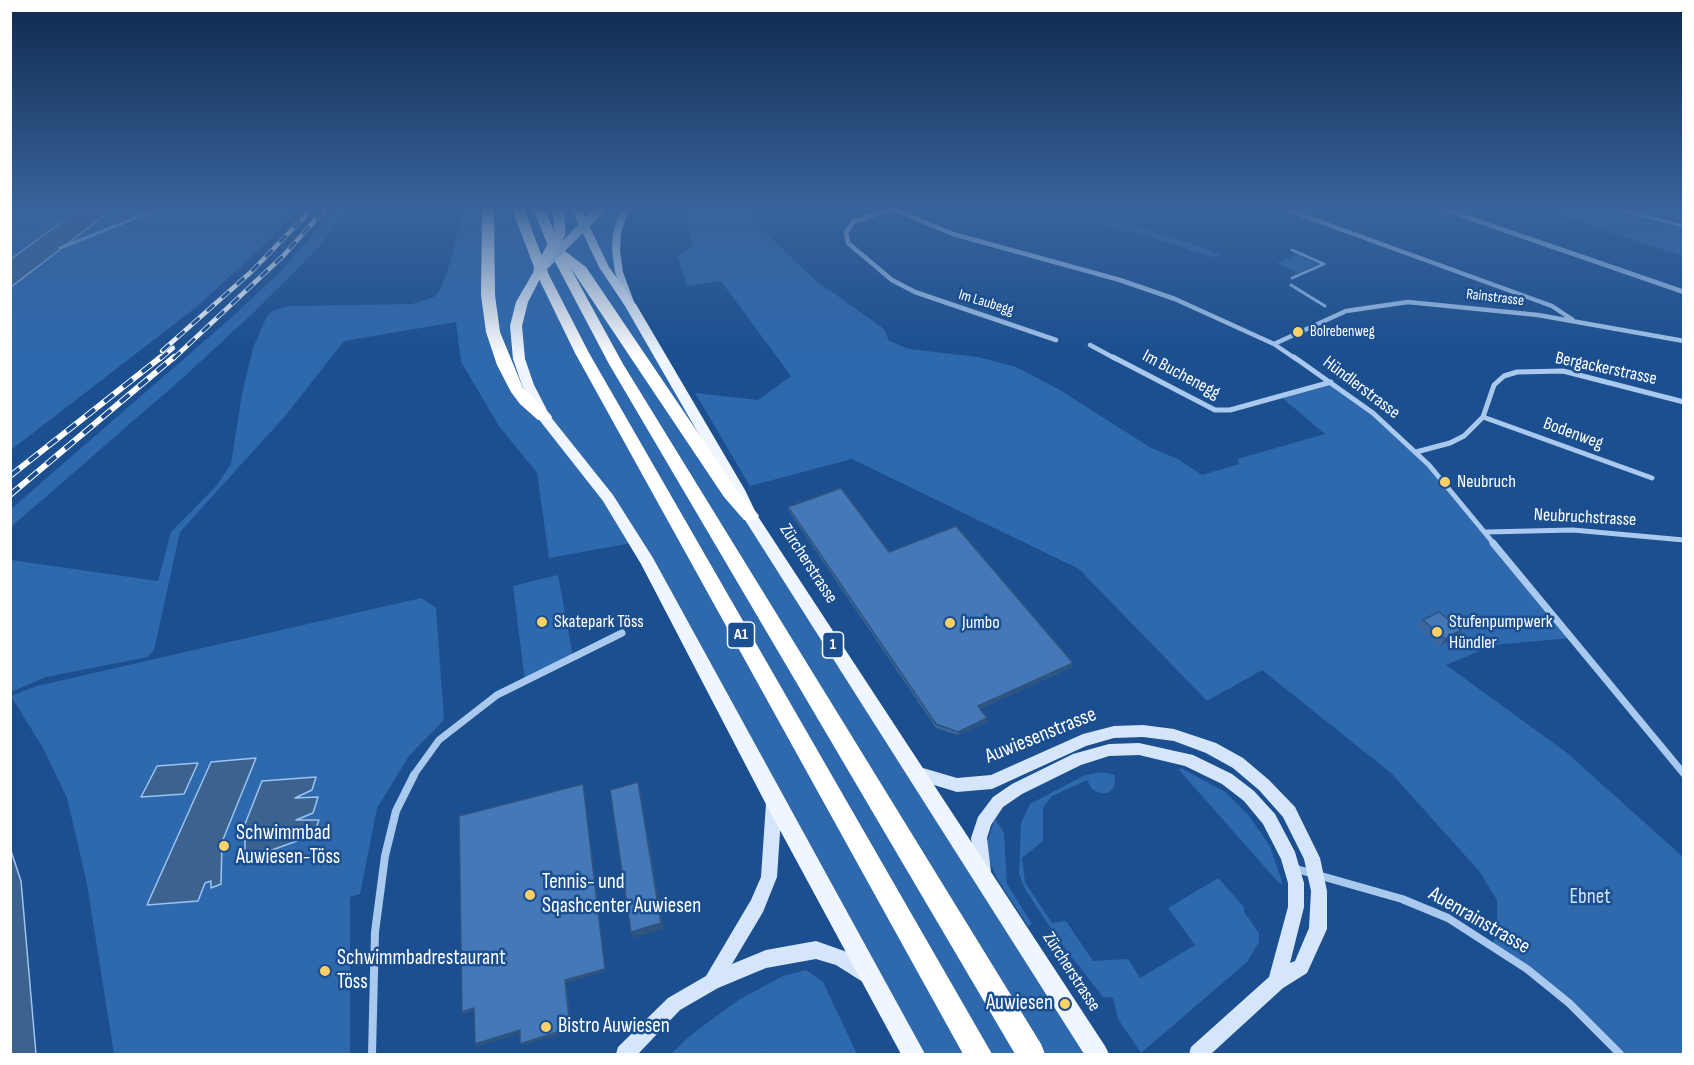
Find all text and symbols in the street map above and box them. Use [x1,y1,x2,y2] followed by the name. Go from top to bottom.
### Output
[956,286,1016,320] street label: Im Laubegg
[1465,286,1525,310] street label: Rainstrasse
[1310,323,1375,341] place label: Bolrebenweg
[1291,325,1305,339] marker: Bolrebenweg
[1138,346,1224,404] street label: Im Buchenegg
[1553,348,1659,390] street label: Bergackerstrasse
[1318,352,1404,424] street label: Hündlerstrasse
[1540,413,1606,455] street label: Bodenweg
[1457,471,1516,493] place label: Neubruch
[1438,475,1452,489] marker: Neubruch
[1533,505,1637,531] street label: Neubruchstrasse
[774,520,842,608] street label: Zürcherstrasse
[554,611,644,633] place label: Skatepark Töss
[1449,611,1553,654] place label: Stufenpumpwerk Hündler
[962,612,1000,634] place label: Jumbo
[535,615,549,629] marker: Skatepark Töss
[943,616,957,630] marker: Jumbo
[728,622,754,648] road number: A1
[1430,625,1444,639] marker: Stufenpumpwerk Hündler
[822,632,844,658] road number: 1
[982,702,1100,770] street label: Auwiesenstrasse
[236,821,340,871] place label: Schwimmbad Auwiesen-Töss
[217,839,231,853] marker: Schwimmbad Auwiesen-Töss
[542,870,701,920] place label: Tennis- und Sqashcenter Auwiesen
[1424,882,1534,960] street label: Auenrainstrasse
[1569,885,1611,911] park label: Ebnet
[523,888,537,902] marker: Tennis- und Sqashcenter Auwiesen
[1037,928,1105,1016] street label: Zürcherstrasse
[337,946,506,996] place label: Schwimmbadrestaurant Töss
[318,964,332,978] marker: Schwimmbadrestaurant Töss
[986,991,1053,1017] place label: Auwiesen
[1058,997,1072,1011] marker: Auwiesen
[558,1014,670,1040] place label: Bistro Auwiesen
[539,1020,553,1034] marker: Bistro Auwiesen

